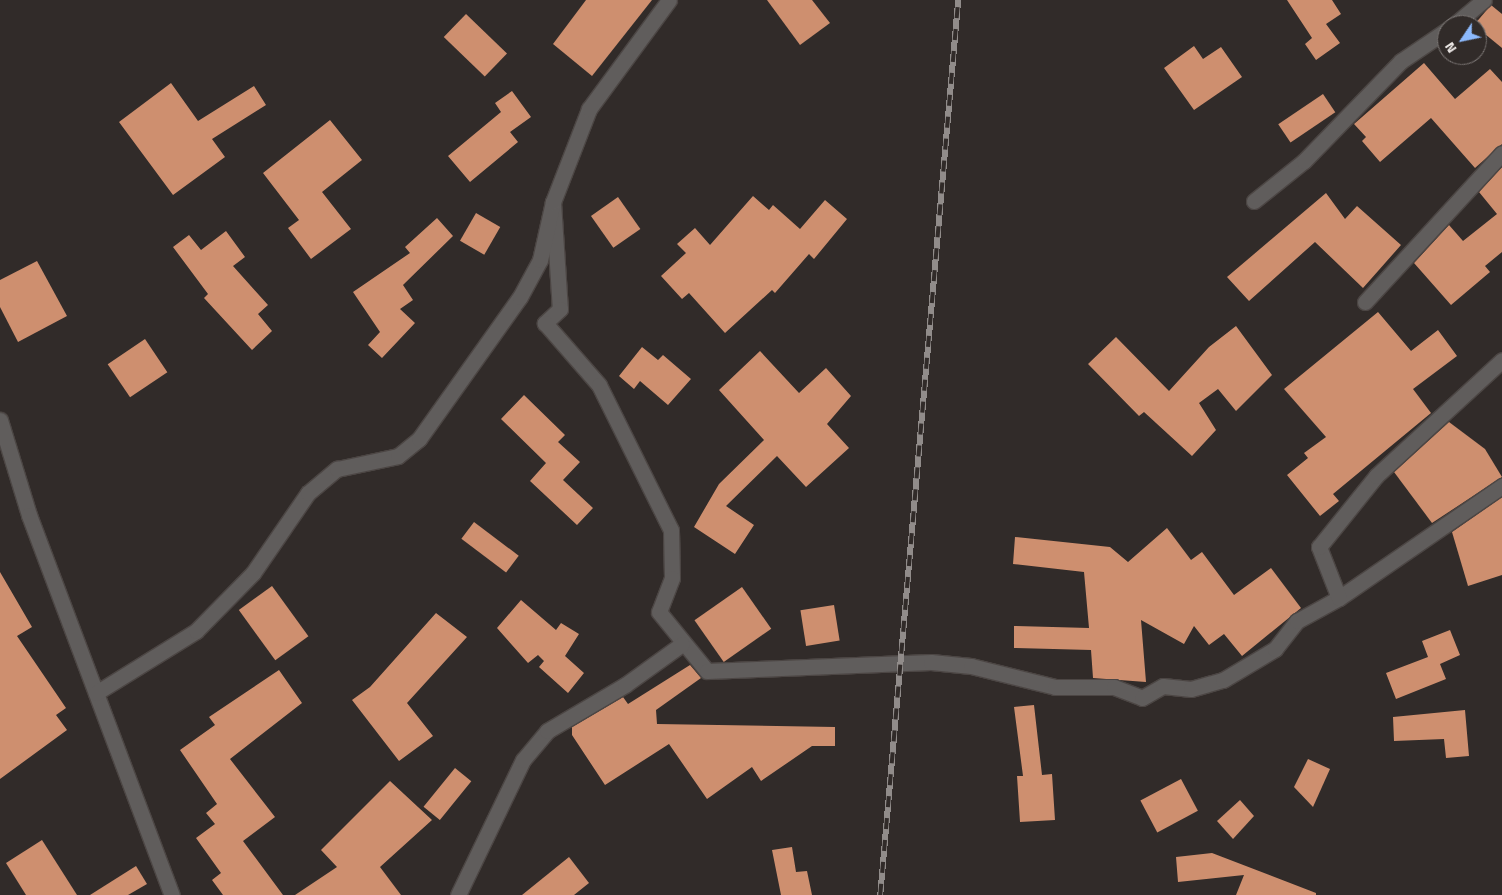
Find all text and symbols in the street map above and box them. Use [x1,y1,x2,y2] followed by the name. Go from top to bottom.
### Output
[1437,15,1487,65] north arrow
[1439,38,1461,58] text: N

